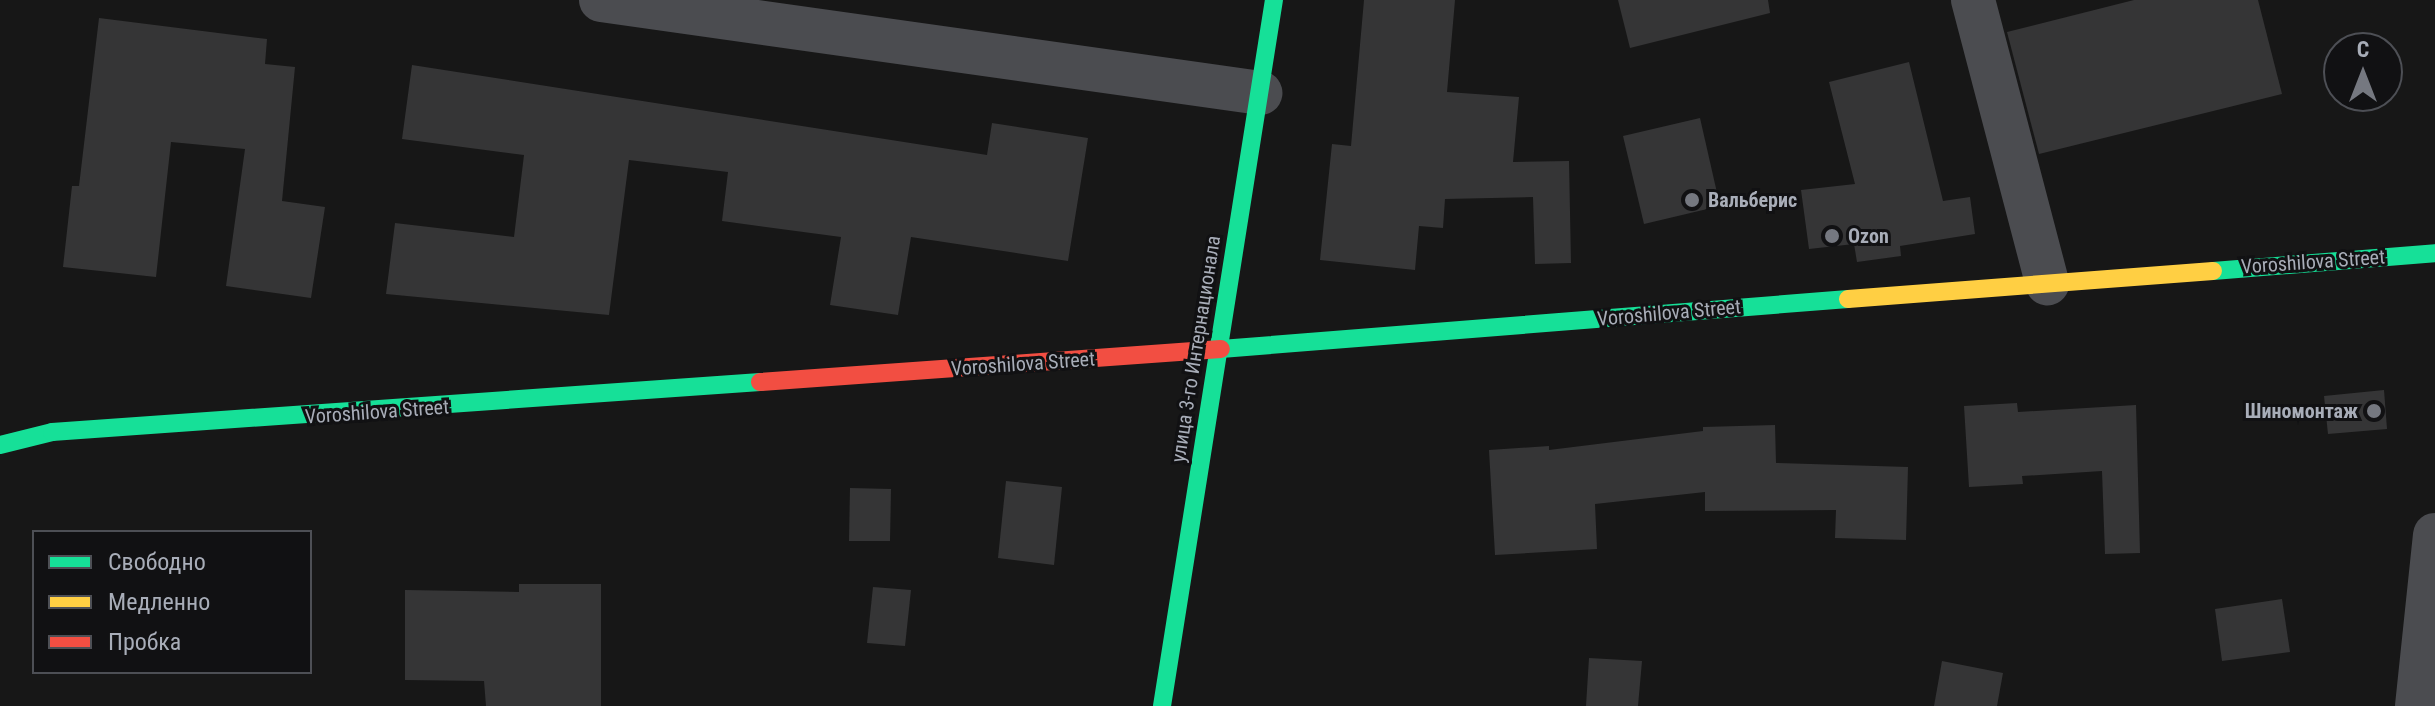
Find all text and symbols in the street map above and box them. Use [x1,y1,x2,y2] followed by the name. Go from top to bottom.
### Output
[2323,32,2403,112] north arrow
[2357,37,2369,62] text: С
[1708,188,1797,212] place label: Вальберис
[1683,191,1701,209] marker: Вальберис
[1848,224,1889,248] place label: Ozon
[1823,227,1841,245] marker: Ozon
[1166,234,1226,464] street label: улица 3-го Интернационала
[2240,245,2386,279] street label: Voroshilova Street
[1596,295,1742,331] street label: Voroshilova Street
[950,347,1096,381] street label: Voroshilova Street
[304,395,450,429] street label: Voroshilova Street
[2245,399,2358,423] place label: Шиномонтаж
[2365,402,2383,420] marker: Шиномонтаж
[32,530,312,674] legend
[108,548,206,576] text: Свободно
[108,588,210,616] text: Медленно
[108,628,181,656] text: Пробка

